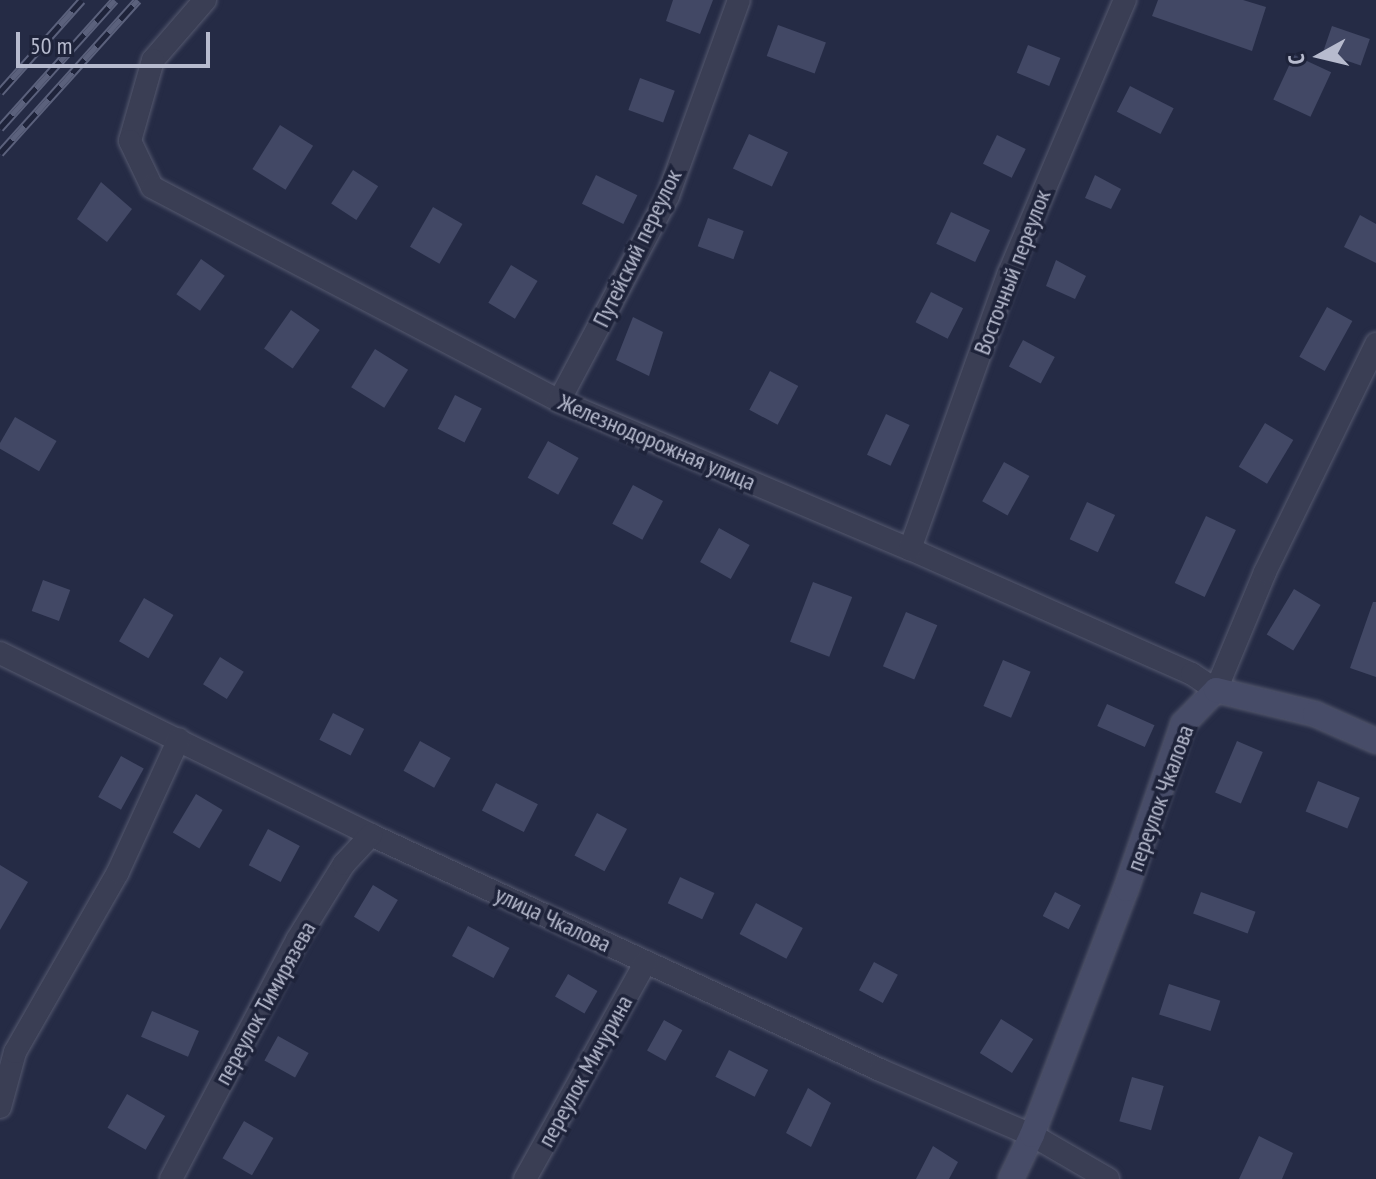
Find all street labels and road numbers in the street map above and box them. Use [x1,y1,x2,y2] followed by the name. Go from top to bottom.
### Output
[586,164,688,332] street label: Путейский переулок
[967,185,1057,359] street label: Восточный переулок
[554,387,760,497] street label: Железнодорожная улица
[1120,721,1200,875] street label: переулок Чкалова
[491,880,615,958] street label: улица Чкалова
[208,916,322,1090] street label: переулок Тимирязева
[531,990,639,1152] street label: переулок Мичурина

